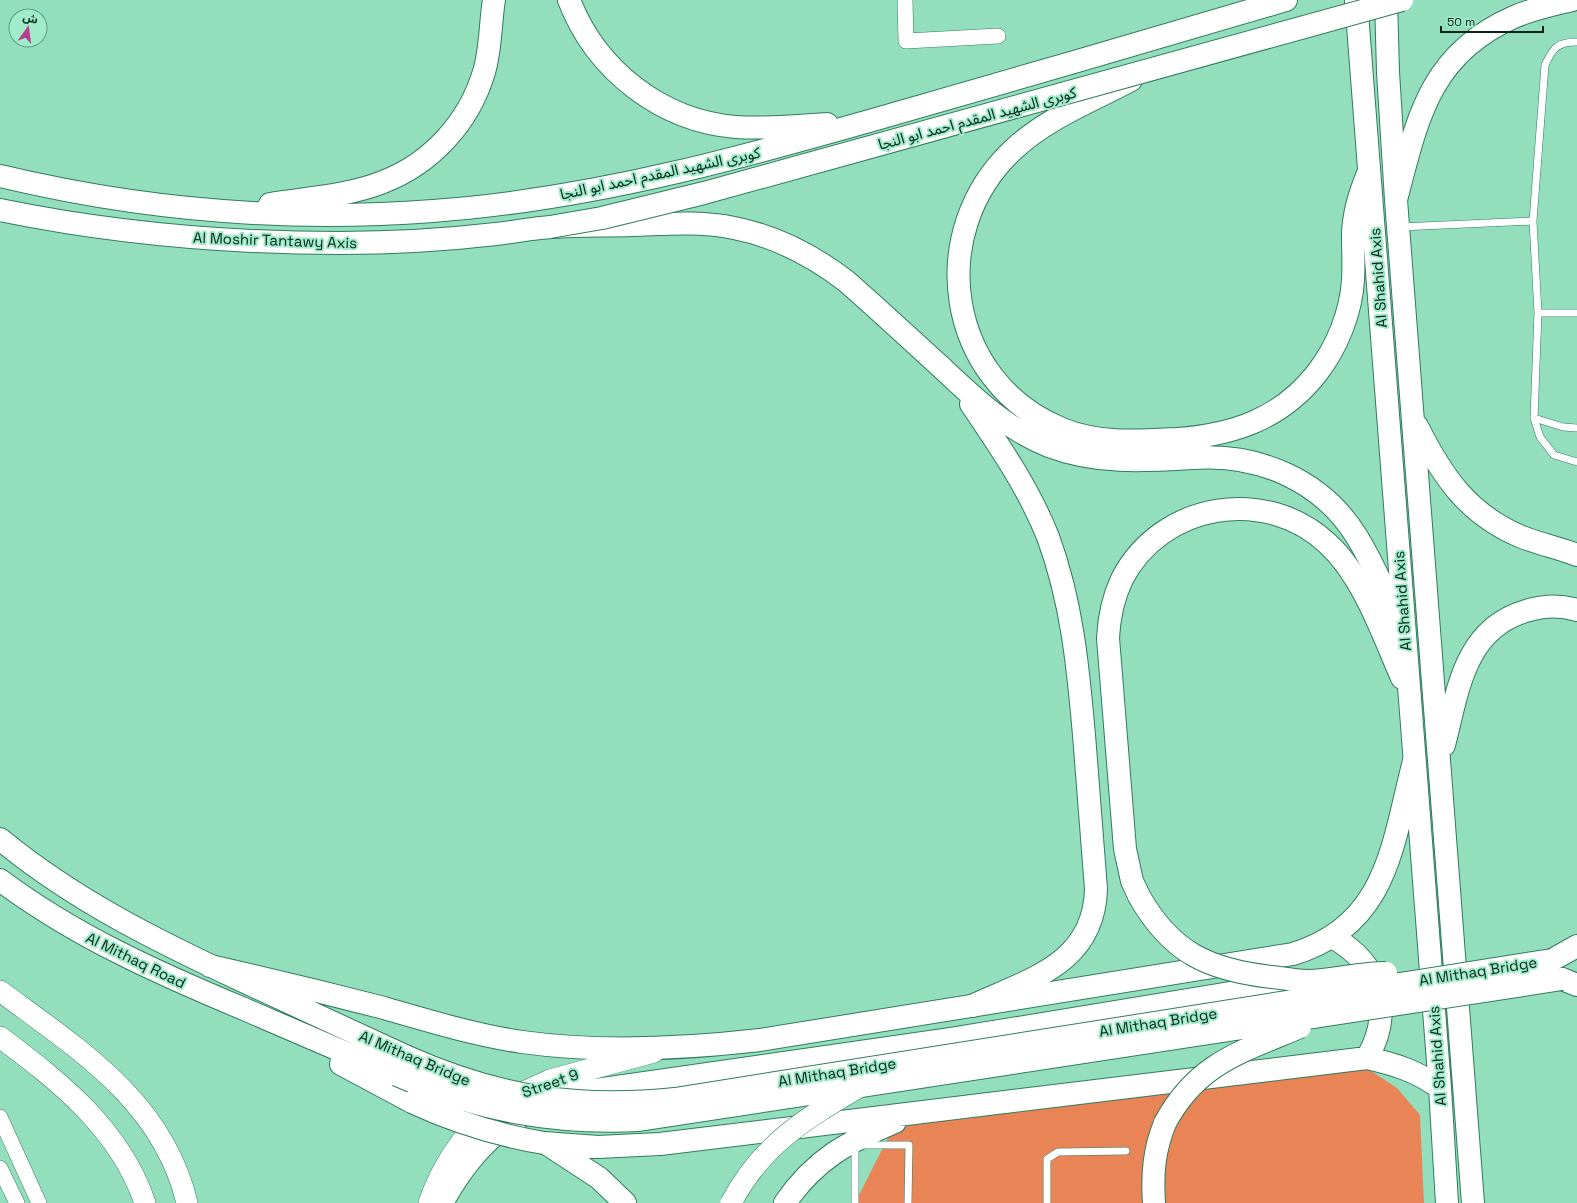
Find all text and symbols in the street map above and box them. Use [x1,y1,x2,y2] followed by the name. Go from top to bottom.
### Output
[8,8,48,48] north arrow
[1441,8,1543,34] scale bar
[21,10,39,27] text: ش
[1447,14,1475,30] text: 50 m
[876,82,1079,156] street label: كوبرى الشهيد المقدم احمد ابو النجا
[558,142,763,205] street label: كوبرى الشهيد المقدم احمد ابو النجا
[1365,227,1391,329] street label: Al Shahid Axis
[193,228,358,252] street label: Al Moshir Tantawy Axis
[1389,550,1415,652] street label: Al Shahid Axis
[83,928,189,992] street label: Al Mithaq Road
[1418,952,1538,990] street label: Al Mithaq Bridge
[1098,1003,1218,1041] street label: Al Mithaq Bridge
[1424,1005,1450,1107] street label: Al Shahid Axis
[356,1026,474,1090] street label: Al Mithaq Bridge
[777,1053,897,1091] street label: Al Mithaq Bridge
[519,1064,581,1102] street label: Street 9

